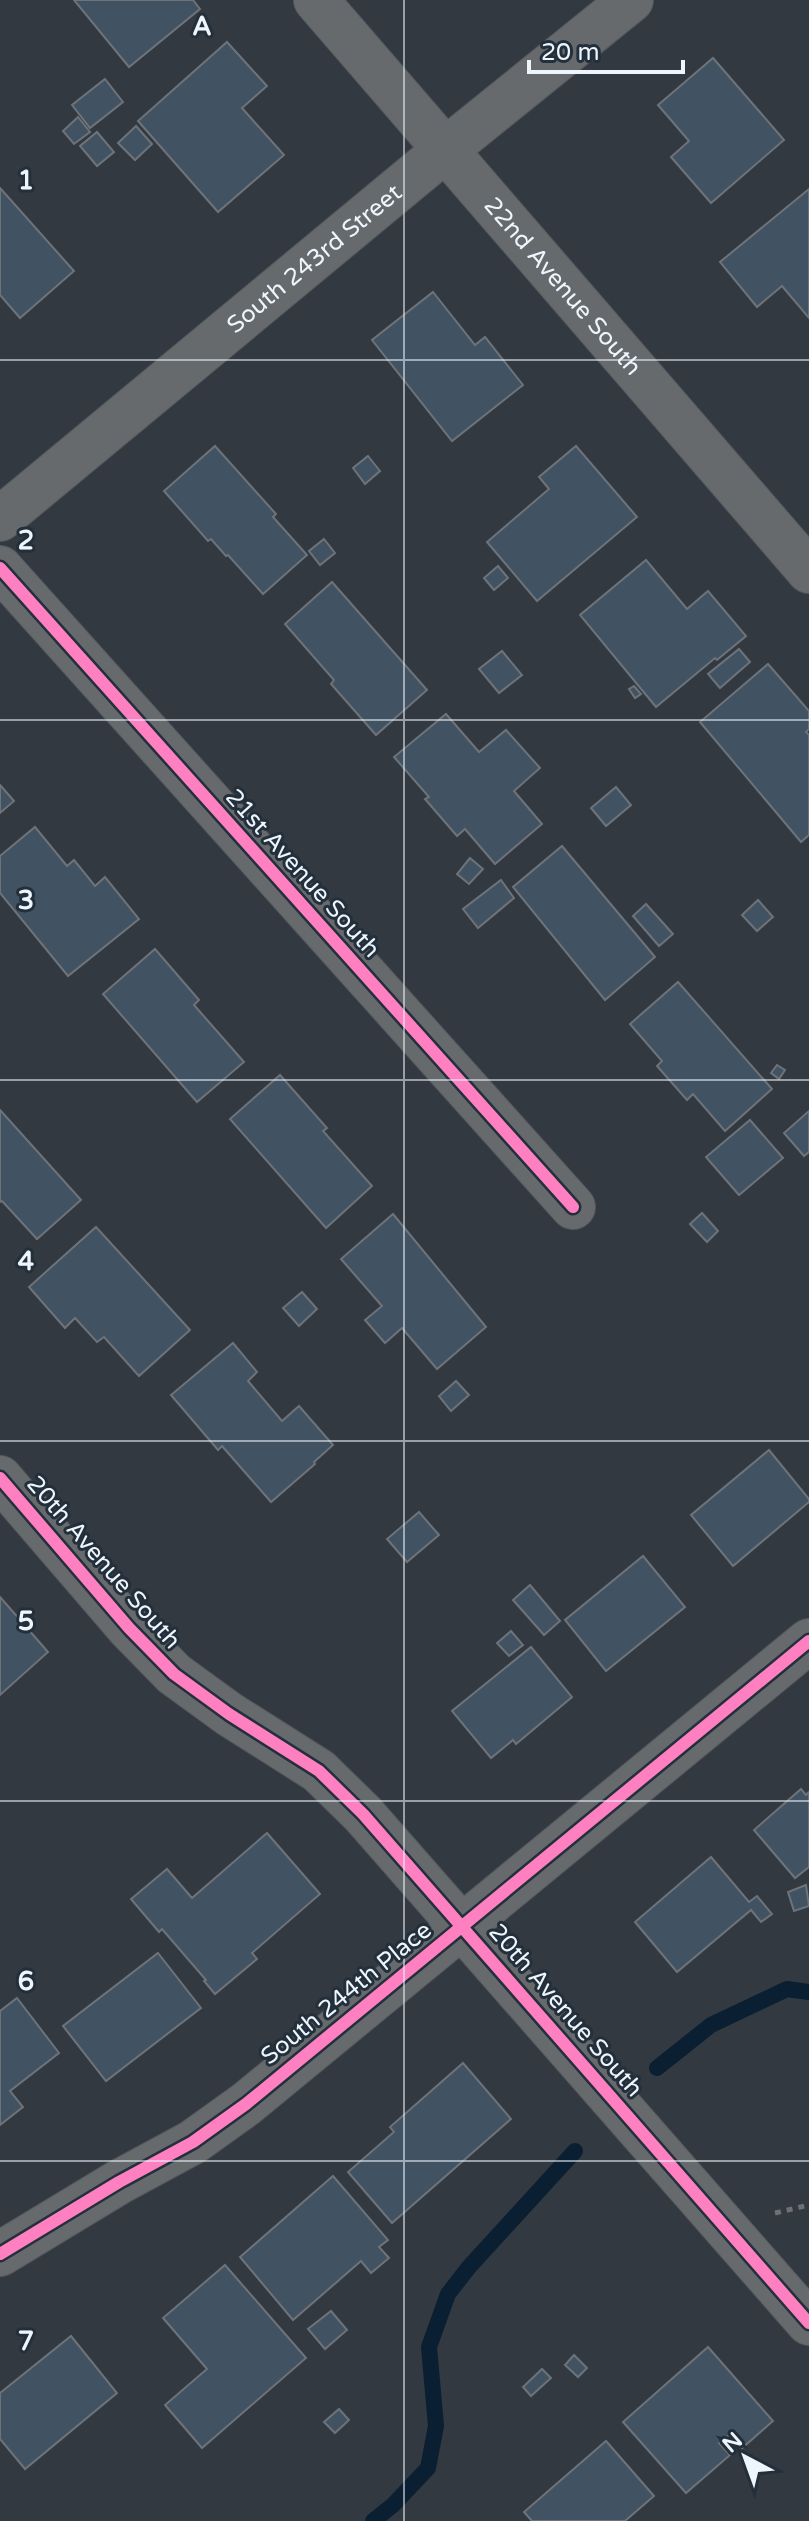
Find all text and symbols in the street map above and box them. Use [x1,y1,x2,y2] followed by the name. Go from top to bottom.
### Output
[192,11,212,42] text: A
[529,24,683,74] scale bar
[541,38,599,67] text: 20 m
[18,165,34,196] text: 1
[221,178,408,340] street label: South 243rd Street
[478,191,648,382] street label: 22nd Avenue South
[18,525,34,556] text: 2
[219,783,386,964] street label: 21st Avenue South
[18,885,34,916] text: 3
[18,1246,34,1277] text: 4
[20,1470,187,1655] street label: 20th Avenue South
[18,1606,34,1637] text: 5
[255,1916,437,2071] street label: South 244th Place
[482,1918,649,2103] street label: 20th Avenue South
[18,1966,34,1997] text: 6
[18,2326,34,2357] text: 7
[705,2417,785,2497] north arrow
[717,2427,748,2458] text: N

